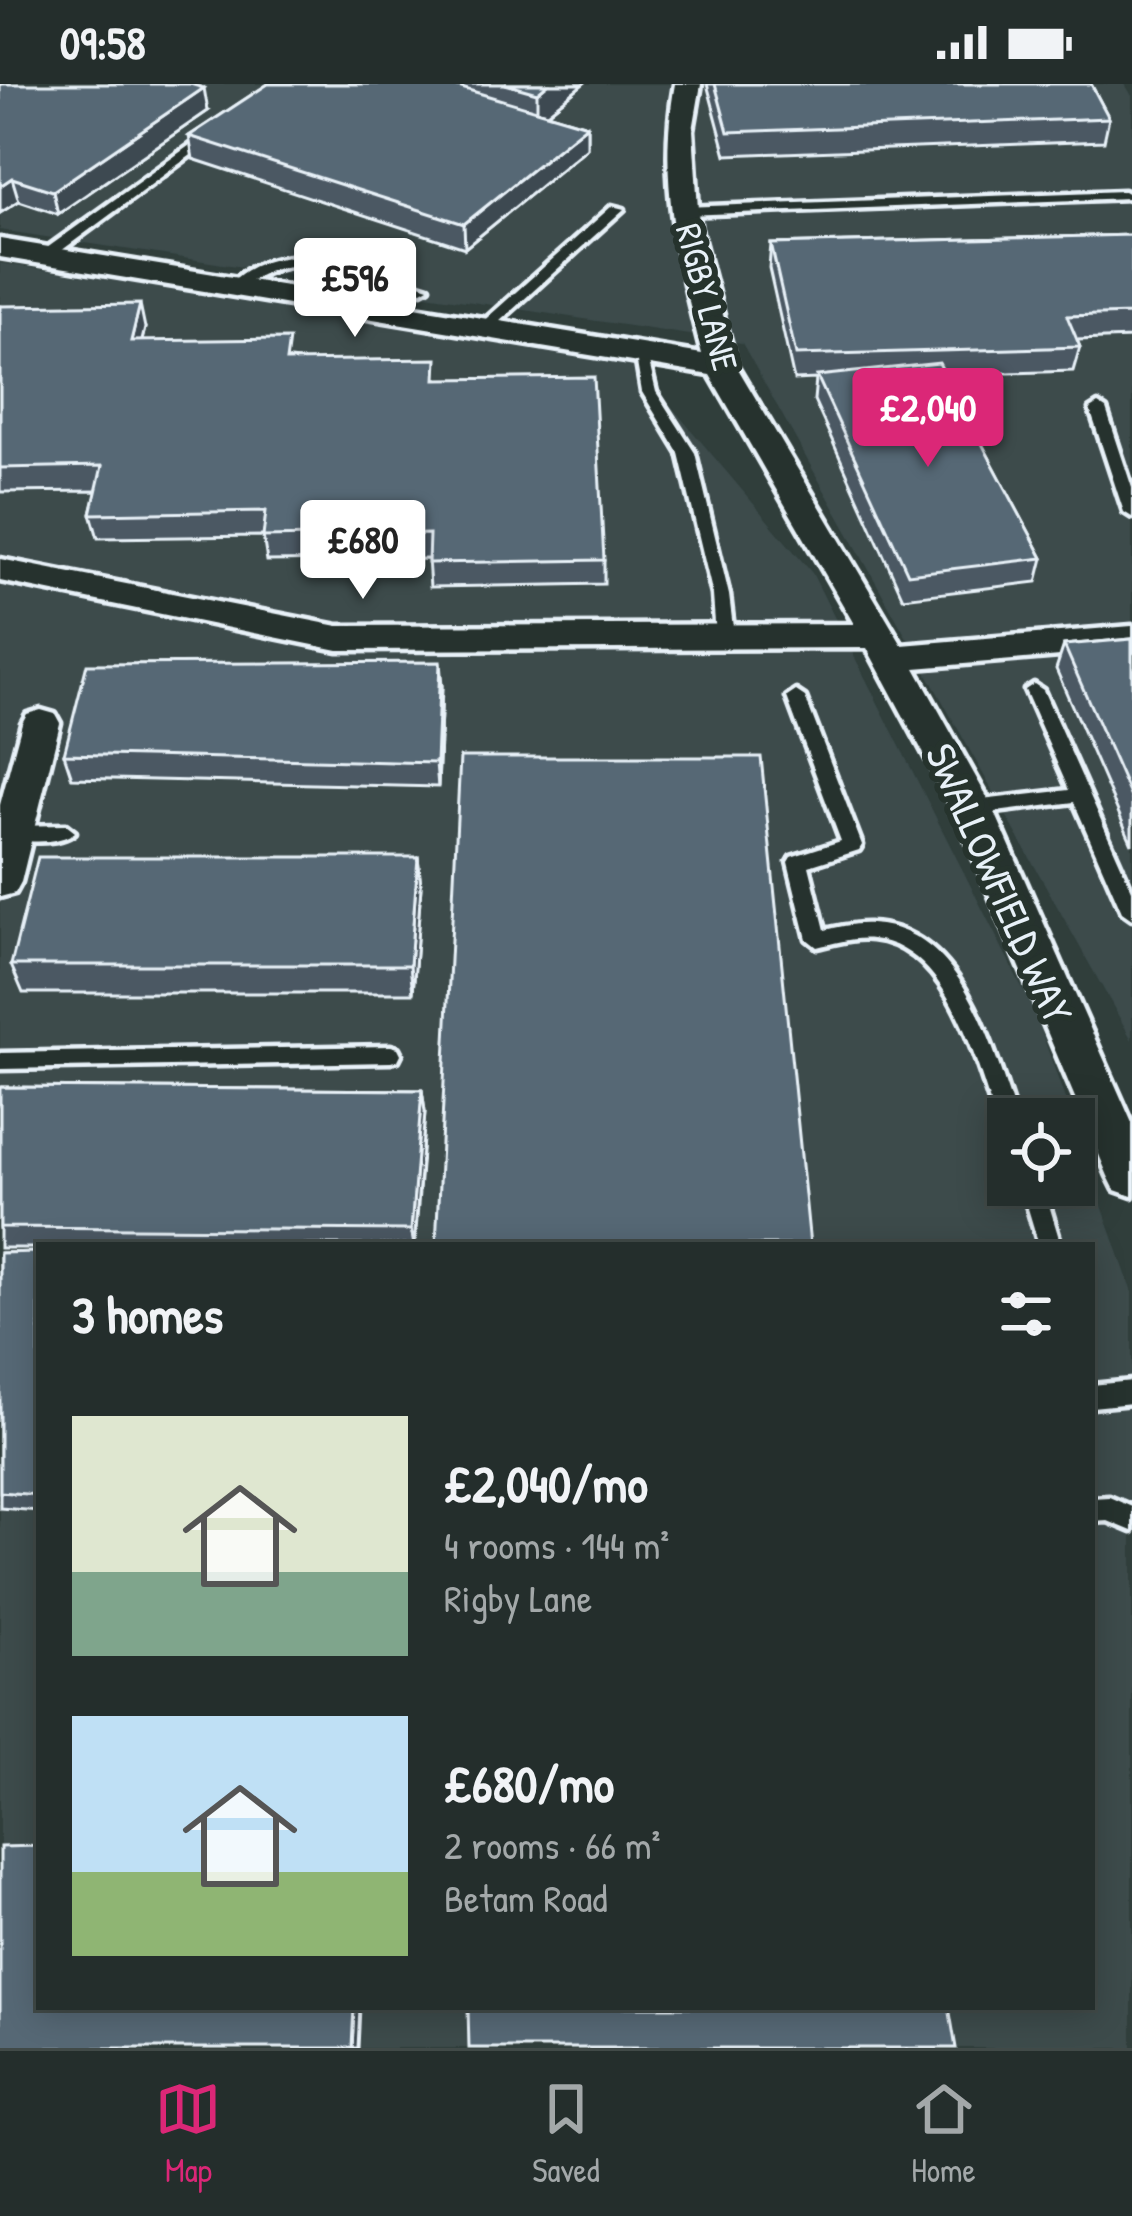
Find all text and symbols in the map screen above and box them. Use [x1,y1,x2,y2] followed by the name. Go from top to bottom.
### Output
[60,12,146,73] text: 09:58
[665,218,751,376] street label: RIGBY LANE
[284,238,426,340] pin: £596
[321,250,389,303] text: £596
[830,368,1026,470] pin: £2,040
[879,380,977,433] text: £2,040
[292,500,434,602] pin: £680
[327,512,399,565] text: £680
[913,734,1087,1032] street label: SWALLOWFIELD WAY
[987,1098,1095,1206] map controls
[987,1098,1095,1206] button: locate
[72,1280,223,1349] text: 3 homes
[993,1281,1059,1347] icon: filters
[444,1449,648,1518] text: £2,040/mo
[168,1464,312,1608] icon: home
[444,1518,669,1571] text: 4 rooms · 144 m²
[444,1571,592,1624] text: Rigby Lane
[444,1749,614,1818] text: £680/mo
[168,1764,312,1908] icon: home
[444,1818,661,1871] text: 2 rooms · 66 m²
[444,1871,607,1924] text: Betam Road
[155,2076,221,2192] tab: Map
[532,2076,600,2192] tab: Saved
[911,2076,977,2192] tab: Home

